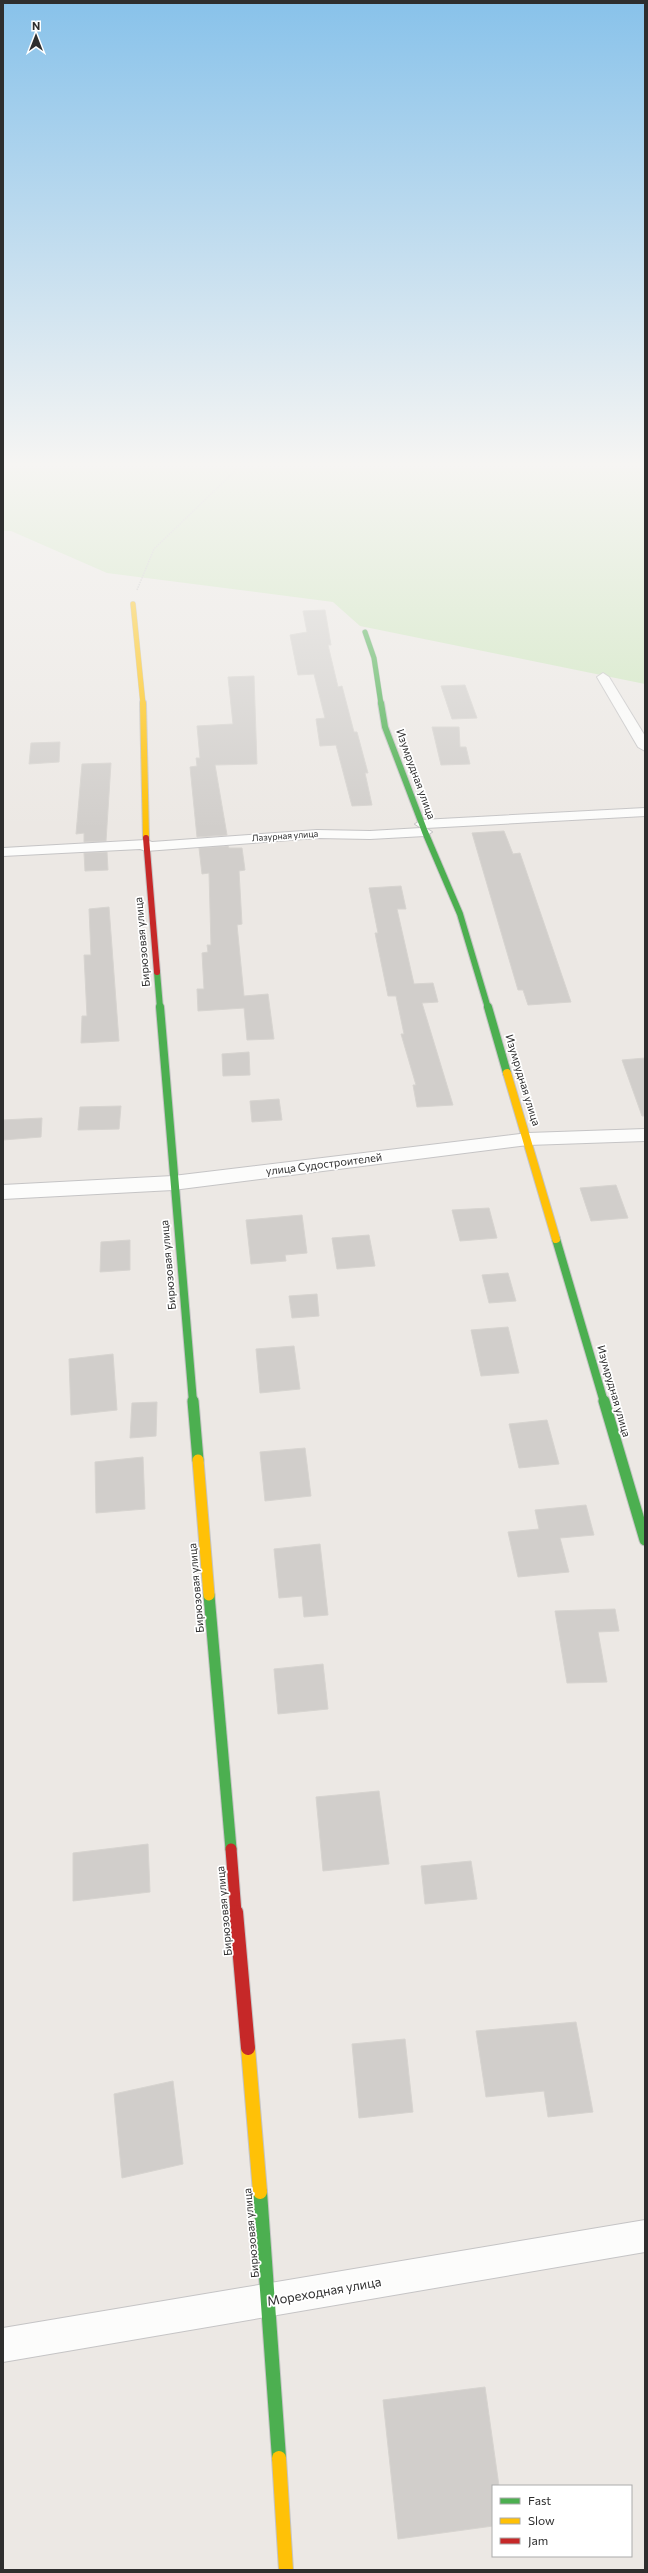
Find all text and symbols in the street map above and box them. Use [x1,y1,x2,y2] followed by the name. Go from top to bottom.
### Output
[16,16,56,56] north arrow
[32,19,40,32] text: N
[394,727,439,821] street label: Изумрудная улица
[251,828,319,843] street label: Лазурная улица
[131,897,152,987] street label: Бирюзовая улица
[503,1032,544,1127] street label: Изумрудная улица
[265,1150,383,1177] street label: улица Судостроителей
[157,1220,178,1310] street label: Бирюзовая улица
[595,1343,634,1438] street label: Изумрудная улица
[185,1543,206,1633] street label: Бирюзовая улица
[213,1866,234,1956] street label: Бирюзовая улица
[240,2188,261,2278] street label: Бирюзовая улица
[266,2273,382,2309] street label: Мореходная улица
[492,2485,632,2557] legend
[528,2493,551,2507] text: Fast
[528,2513,555,2527] text: Slow
[528,2533,548,2548] text: Jam

